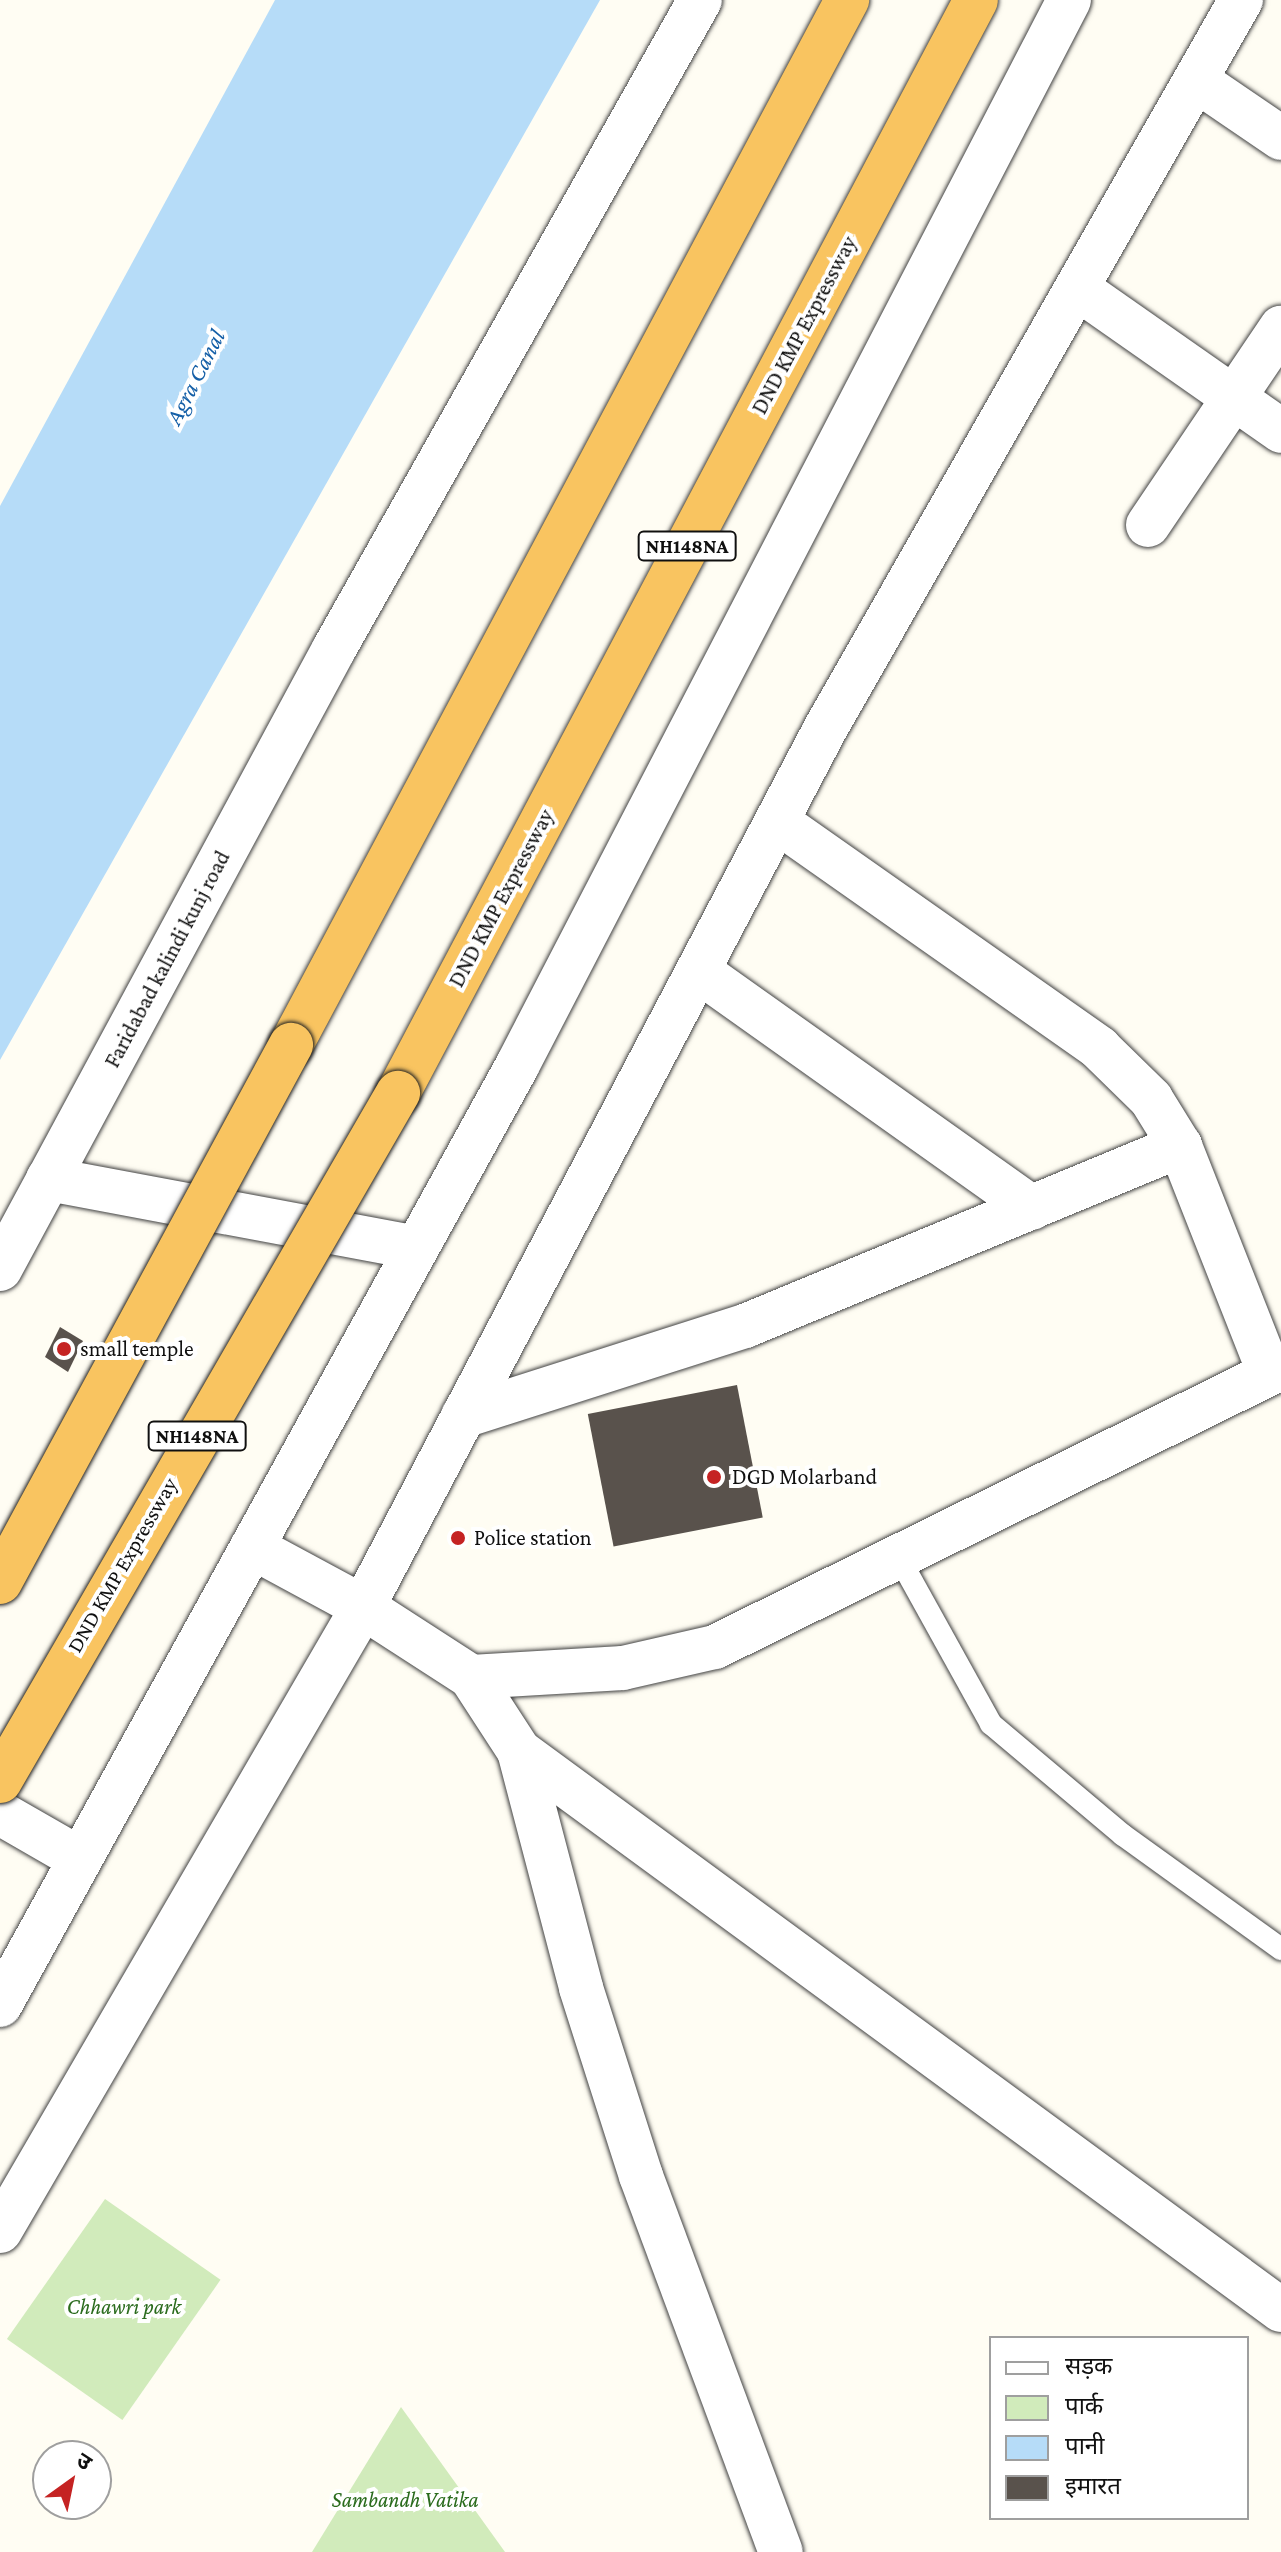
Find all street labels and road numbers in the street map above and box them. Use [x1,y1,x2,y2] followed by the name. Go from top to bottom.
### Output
[746,231,862,419] street label: DND KMP Expressway
[637,530,737,562] road number: NH148NA
[443,804,559,992] street label: DND KMP Expressway
[99,846,235,1072] street label: Faridabad kalindi kunj road
[147,1420,247,1452] road number: NH148NA
[61,1473,183,1657] street label: DND KMP Expressway

